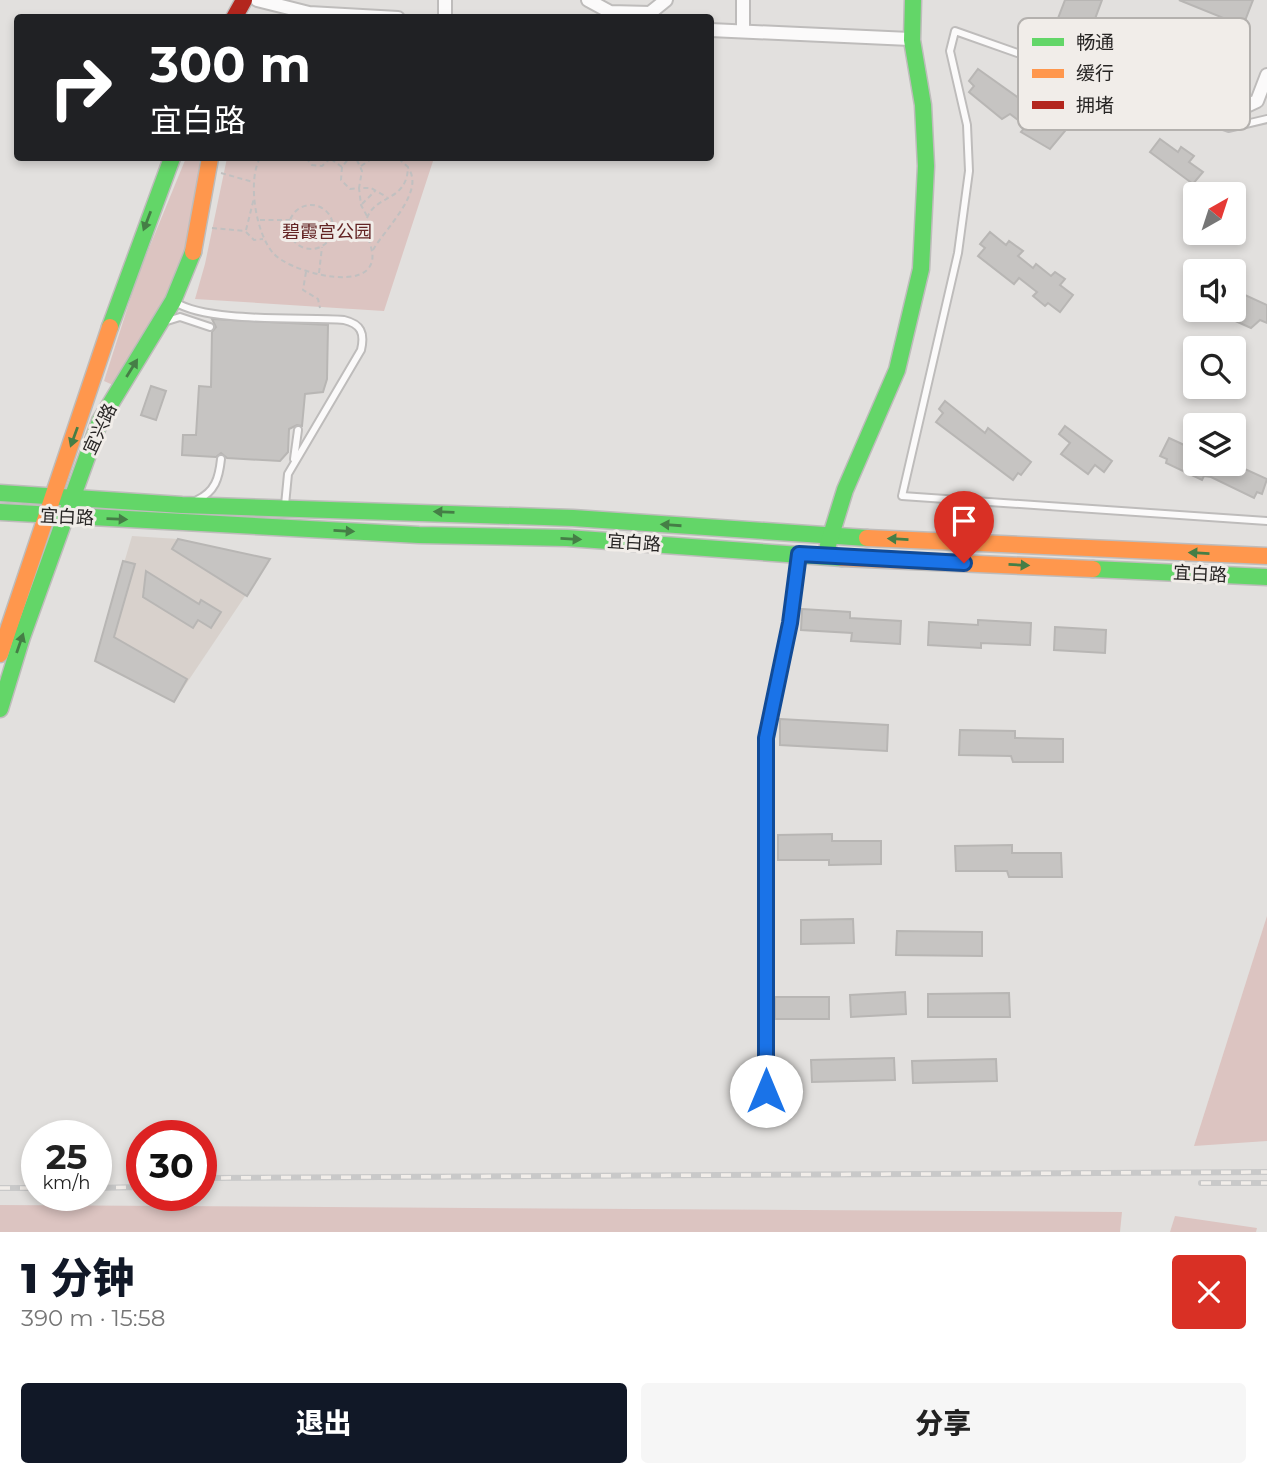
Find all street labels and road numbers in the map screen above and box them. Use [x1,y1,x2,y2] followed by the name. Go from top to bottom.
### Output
[79,400,121,458] street label: 宜兴路
[39,505,95,529] street label: 宜白路
[606,530,662,556] street label: 宜白路
[1172,562,1228,586] street label: 宜白路

